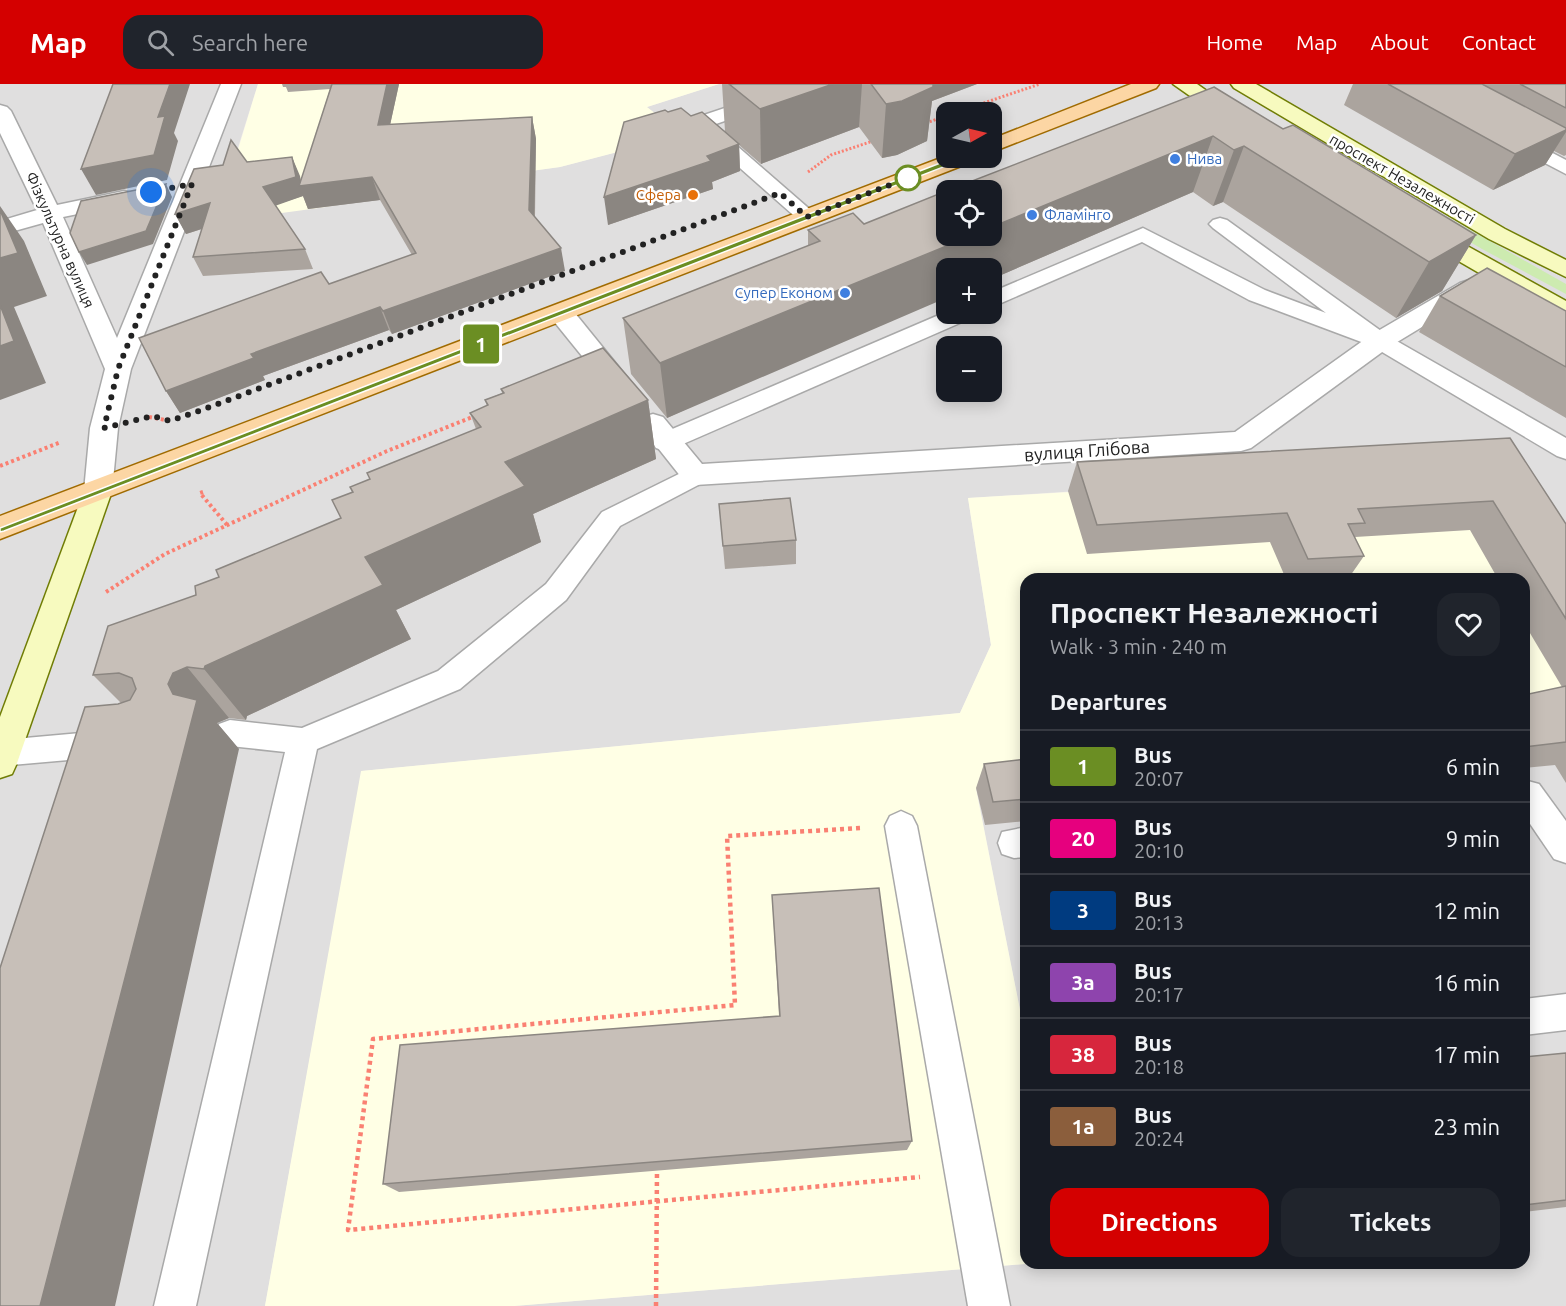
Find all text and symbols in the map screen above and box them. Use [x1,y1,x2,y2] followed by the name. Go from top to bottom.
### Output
[123,15,543,69] search box
[144,26,177,59] icon: search
[30,27,87,58] text: Map
[192,30,308,55] text: Search here
[1206,30,1263,54] text: Home
[1296,30,1337,54] text: Map
[1370,30,1429,54] text: About
[1462,30,1536,54] text: Contact
[936,102,1002,168] north arrow
[936,102,1002,402] map controls
[1327,130,1478,227] street label: проспект Незалежності
[1187,150,1222,167] place label: Нива
[1168,152,1182,166] marker: Нива
[895,165,921,191] unlabelled marker
[23,169,98,310] street label: Фізкультурна вулиця
[136,177,166,207] your location
[936,180,1002,246] button: locate
[636,186,681,203] place label: Сфера
[686,188,700,202] marker: Сфера
[1044,206,1111,223] place label: Фламінго
[1025,208,1039,222] marker: Фламінго
[936,258,1002,324] button: +
[734,284,833,301] place label: Супер Економ
[838,286,852,300] marker: Супер Економ
[462,324,500,364] line badge: 1
[475,332,487,356] text: 1
[936,336,1002,402] button: −
[1023,436,1151,464] street label: вулиця Глібова
[1437,593,1500,656] button: heart
[1050,597,1378,628] text: Проспект Незалежності
[1050,635,1227,658] text: Walk · 3 min · 240 m
[1050,689,1167,714] text: Departures
[1134,742,1172,767] text: Bus
[1077,754,1089,778] text: 1
[1446,754,1500,779] text: 6 min
[1134,767,1184,790] text: 20:07
[1134,814,1172,839] text: Bus
[1071,826,1095,850] text: 20
[1446,826,1500,851] text: 9 min
[1134,839,1184,862] text: 20:10
[1134,886,1172,911] text: Bus
[1077,898,1089,922] text: 3
[1433,898,1500,923] text: 12 min
[1134,911,1184,934] text: 20:13
[1134,958,1172,983] text: Bus
[1071,970,1095,994] text: 3а
[1433,970,1500,995] text: 16 min
[1134,983,1184,1006] text: 20:17
[1134,1030,1172,1055] text: Bus
[1071,1042,1095,1066] text: 38
[1433,1042,1500,1067] text: 17 min
[1134,1055,1184,1078] text: 20:18
[1134,1102,1172,1127] text: Bus
[1071,1114,1095,1138] text: 1а
[1433,1114,1500,1139] text: 23 min
[1134,1127,1184,1150] text: 20:24
[1050,1188,1269,1257] button: Directions
[1281,1188,1500,1257] button: Tickets

